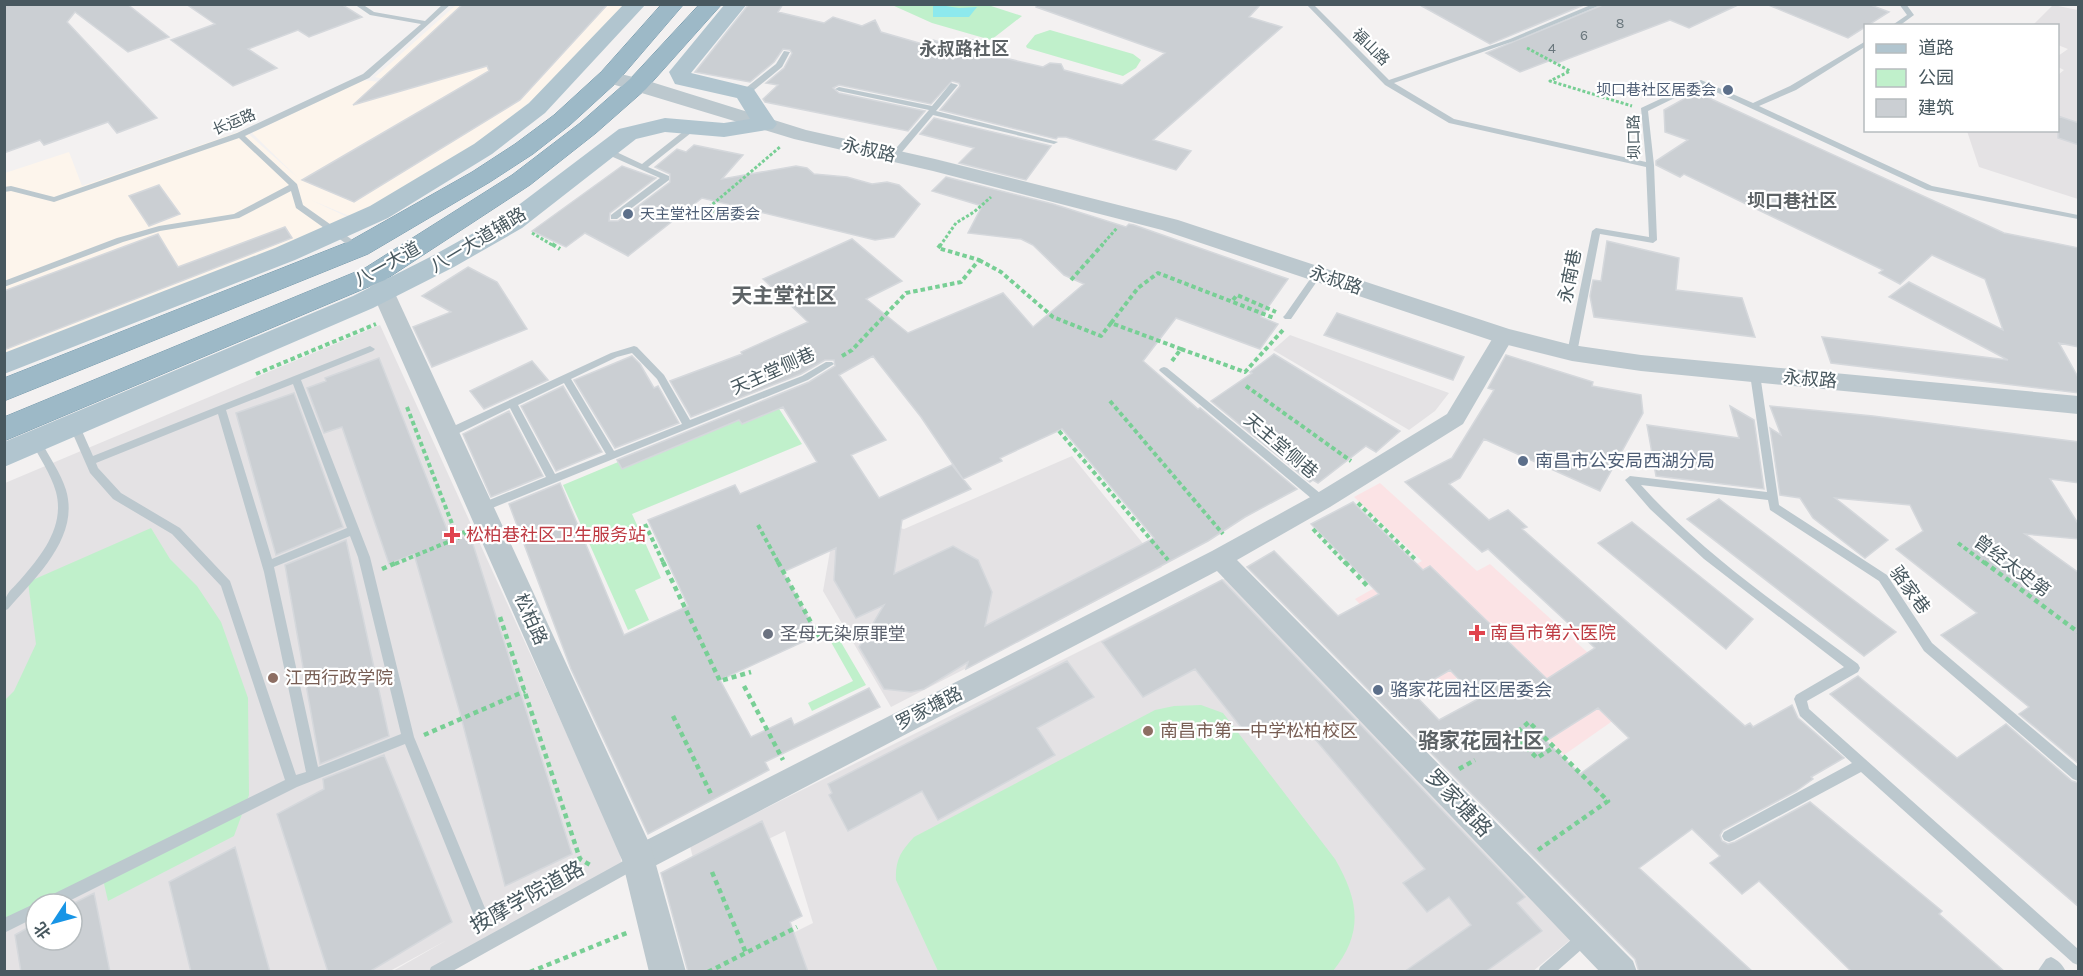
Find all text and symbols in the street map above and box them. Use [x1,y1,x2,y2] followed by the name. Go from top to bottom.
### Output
[1616,15,1624,32] house number: 8
[1864,24,2059,132] legend
[1349,25,1393,69] street label: 福山路
[1580,27,1588,44] house number: 6
[1918,37,1954,59] text: 道路
[919,38,1009,60] district label: 永叔路社区
[1548,40,1556,57] house number: 4
[1918,67,1954,89] text: 公园
[1596,81,1716,99] place label: 坝口巷社区居委会
[1721,83,1735,97] marker: 坝口巷社区居委会
[1918,97,1954,119] text: 建筑
[210,105,258,139] street label: 长运路
[1625,114,1643,160] street label: 坝口路
[840,133,898,167] street label: 永叔路
[1747,190,1837,212] district label: 坝口巷社区
[426,203,530,277] street label: 八一大道辅路
[640,205,760,223] place label: 天主堂社区居委会
[621,207,635,221] marker: 天主堂社区居委会
[350,237,424,291] street label: 八一大道
[1554,247,1586,305] street label: 永南巷
[1307,261,1365,299] street label: 永叔路
[732,284,837,308] district label: 天主堂社区
[727,343,819,399] street label: 天主堂侧巷
[1782,366,1838,392] street label: 永叔路
[1239,409,1323,483] street label: 天主堂侧巷
[1535,450,1715,472] place label: 南昌市公安局西湖分局
[1516,454,1530,468] marker: 南昌市公安局西湖分局
[466,524,646,546] place label: 松柏巷社区卫生服务站
[443,526,461,544] marker: 松柏巷社区卫生服务站
[1969,530,2055,602] street label: 曾经太史第
[1885,562,1935,618] street label: 骆家巷
[510,590,552,648] street label: 松柏路
[1490,622,1616,644] place label: 南昌市第六医院
[780,623,906,645] place label: 圣母无染原罪堂
[1468,624,1486,642] marker: 南昌市第六医院
[761,627,775,641] marker: 圣母无染原罪堂
[285,667,393,689] place label: 江西行政学院
[266,671,280,685] marker: 江西行政学院
[1390,679,1552,701] place label: 骆家花园社区居委会
[892,682,966,734] street label: 罗家塘路
[1371,683,1385,697] marker: 骆家花园社区居委会
[1160,720,1358,742] place label: 南昌市第一中学松柏校区
[1141,724,1155,738] marker: 南昌市第一中学松柏校区
[1418,729,1544,753] district label: 骆家花园社区
[1421,764,1497,842] street label: 罗家塘路
[466,856,588,938] street label: 按摩学院道路
[24,892,84,952] north arrow
[30,918,55,943] text: 北

